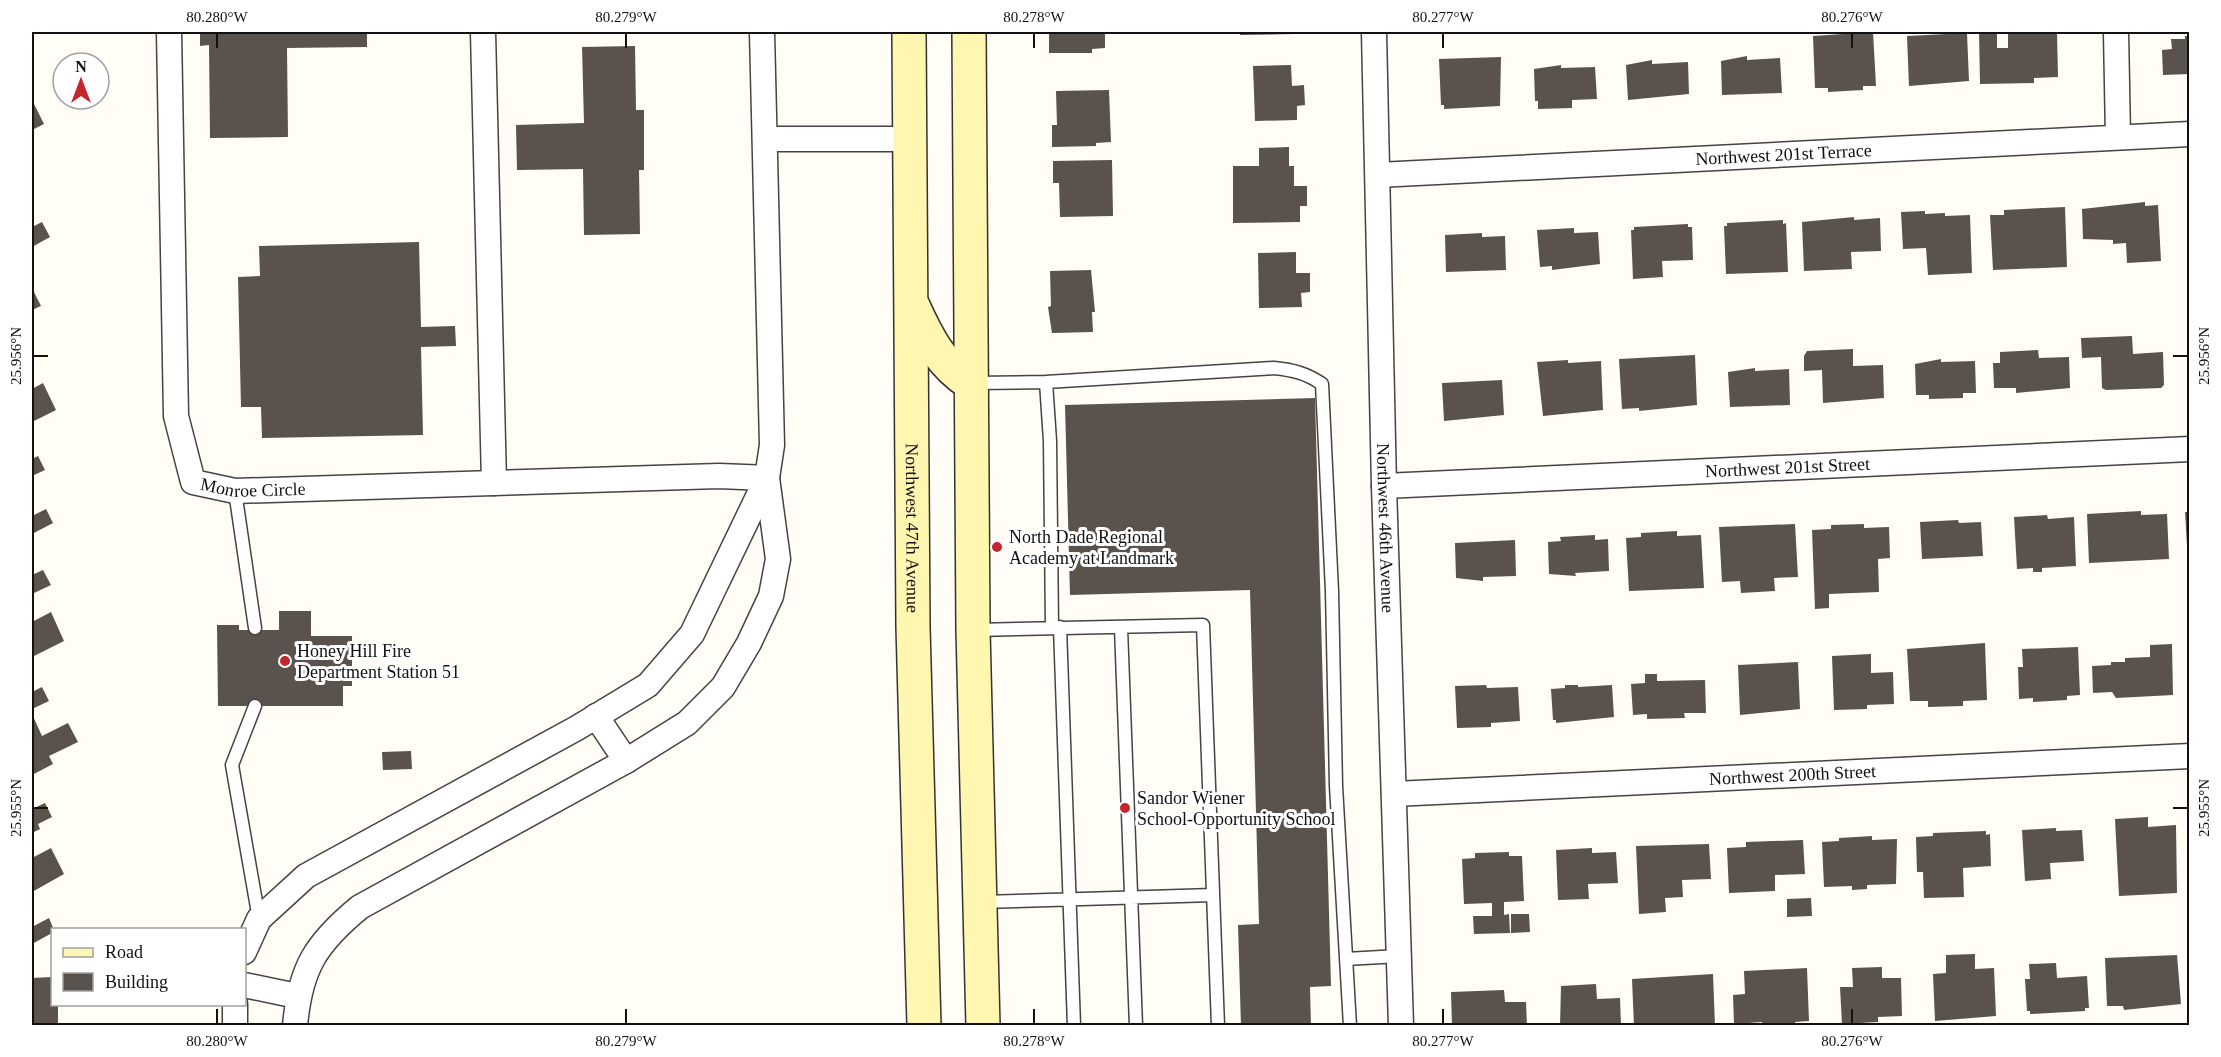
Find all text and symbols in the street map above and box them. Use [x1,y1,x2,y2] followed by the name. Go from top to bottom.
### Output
[186,9,249,25] text: 80.280°W
[595,9,658,25] text: 80.279°W
[1003,9,1066,25] text: 80.278°W
[1412,9,1475,25] text: 80.277°W
[1821,9,1884,25] text: 80.276°W
[51,51,111,111] north arrow
[75,58,87,75] text: N
[1695,140,1872,169] street label: Northwest 201st Terrace
[8,327,24,385] text: 25.956°N
[2196,327,2212,385] text: 25.956°N
[902,443,923,613] street label: Northwest 47th Avenue
[1373,443,1398,613] street label: Northwest 46th Avenue
[1705,454,1871,481] street label: Northwest 201st Street
[199,474,306,501] street label: Monroe Circle
[1009,527,1174,568] place label: North Dade Regional Academy at Landmark
[990,540,1004,554] marker: North Dade Regional Academy at Landmark
[297,641,460,682] place label: Honey Hill Fire Department Station 51
[278,654,292,668] marker: Honey Hill Fire Department Station 51
[1709,761,1876,789] street label: Northwest 200th Street
[8,779,24,837] text: 25.955°N
[2196,779,2212,837] text: 25.955°N
[1137,788,1336,829] place label: Sandor Wiener School-Opportunity School
[1118,801,1132,815] marker: Sandor Wiener School-Opportunity School
[51,928,246,1006] legend
[105,942,143,962] text: Road
[105,972,168,992] text: Building
[186,1033,249,1049] text: 80.280°W
[595,1033,658,1049] text: 80.279°W
[1003,1033,1066,1049] text: 80.278°W
[1412,1033,1475,1049] text: 80.277°W
[1821,1033,1884,1049] text: 80.276°W

